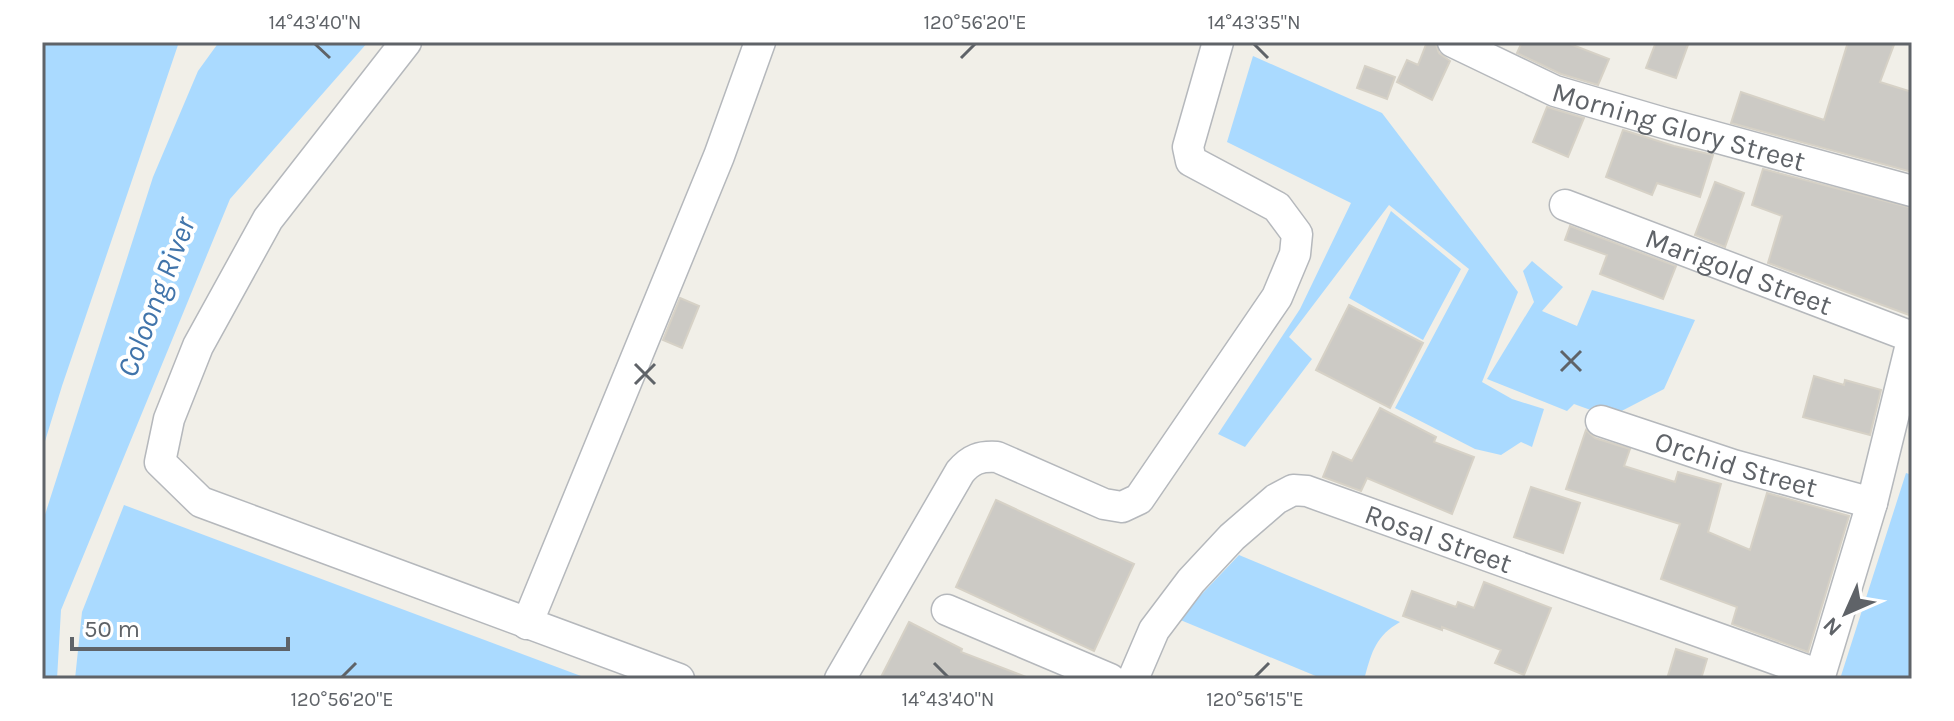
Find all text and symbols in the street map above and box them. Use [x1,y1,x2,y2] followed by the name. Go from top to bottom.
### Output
[268,11,362,34] text: 14°43'40"N
[923,11,1027,34] text: 120°56'20"E
[1207,11,1301,34] text: 14°43'35"N
[1548,75,1809,178] street label: Morning Glory Street
[109,210,204,382] water label: Coloong River
[1641,221,1837,322] street label: Marigold Street
[1651,424,1821,504] street label: Orchid Street
[1360,497,1517,580] street label: Rosal Street
[1806,573,1886,653] north arrow
[72,601,288,651] scale bar
[1818,612,1847,641] text: N
[84,615,140,643] text: 50 m
[290,688,394,711] text: 120°56'20"E
[901,688,995,711] text: 14°43'40"N
[1206,688,1304,711] text: 120°56'15"E

